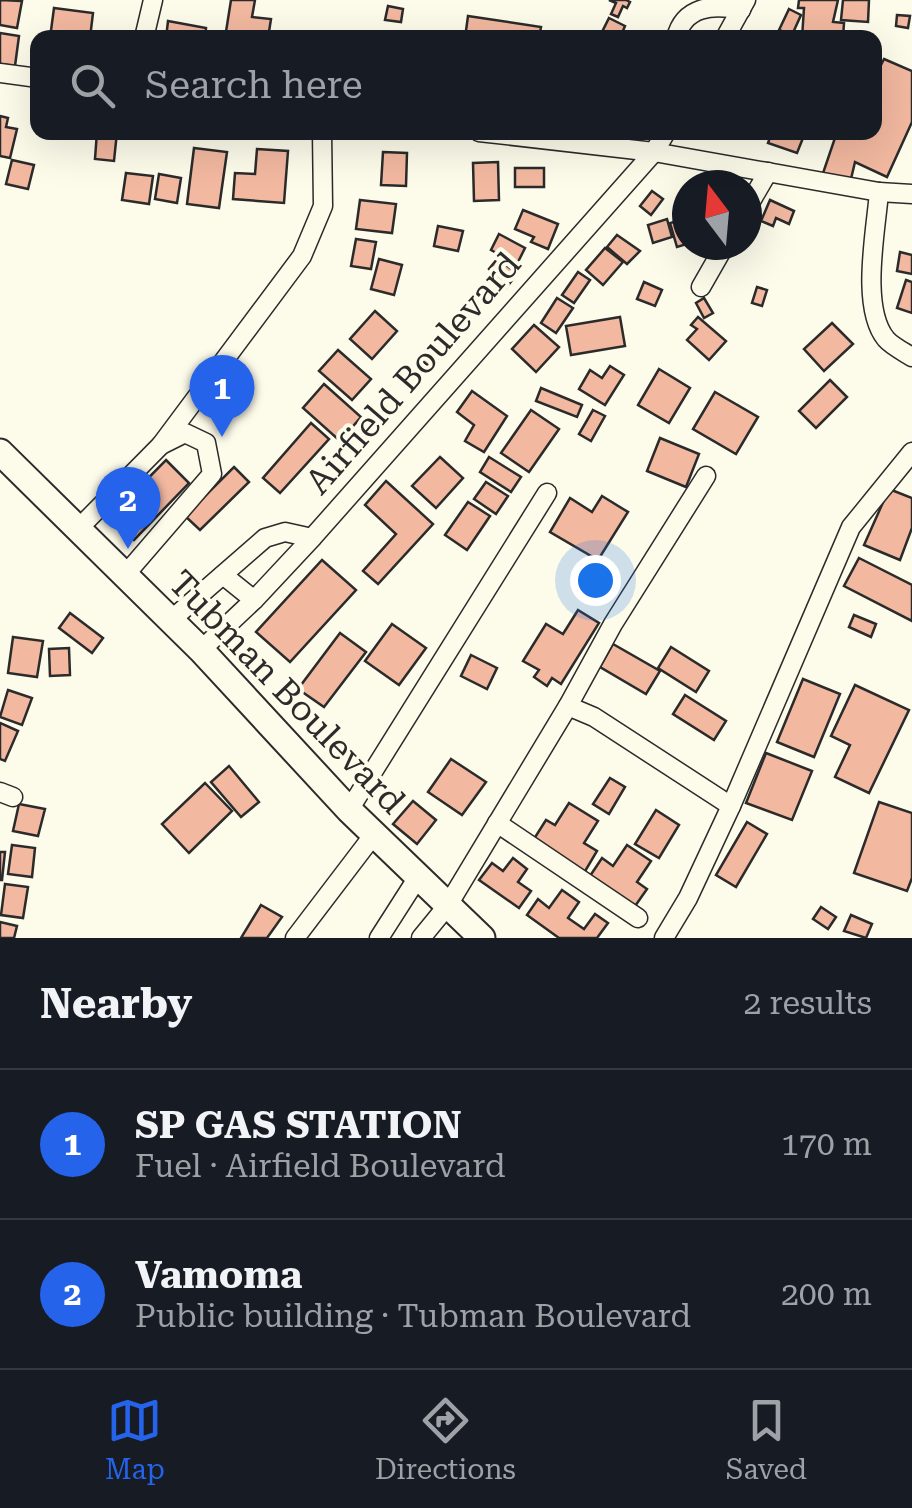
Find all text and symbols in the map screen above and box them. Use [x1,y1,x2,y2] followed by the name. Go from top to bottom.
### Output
[30,30,882,140] search box
[65,58,120,113] icon: search
[145,63,363,107] text: Search here
[672,170,762,260] north arrow
[297,244,529,502] street label: Airfield Boulevard
[190,354,254,437] pin: 1
[96,466,160,549] pin: 2
[570,555,621,606] your location
[160,563,413,822] street label: Tubman Boulevard
[40,979,192,1028] text: Nearby
[744,984,872,1022] text: 2 results
[135,1103,462,1147] text: SP GAS STATION
[64,1125,81,1163] text: 1
[781,1125,872,1163] text: 170 m
[135,1147,506,1185] text: Fuel · Airfield Boulevard
[135,1253,302,1297] text: Vamoma
[64,1275,81,1313] text: 2
[781,1275,872,1313] text: 200 m
[135,1297,691,1335] text: Public building · Tubman Boulevard
[105,1393,165,1486] tab: Map
[375,1393,516,1486] tab: Directions
[726,1393,807,1486] tab: Saved

